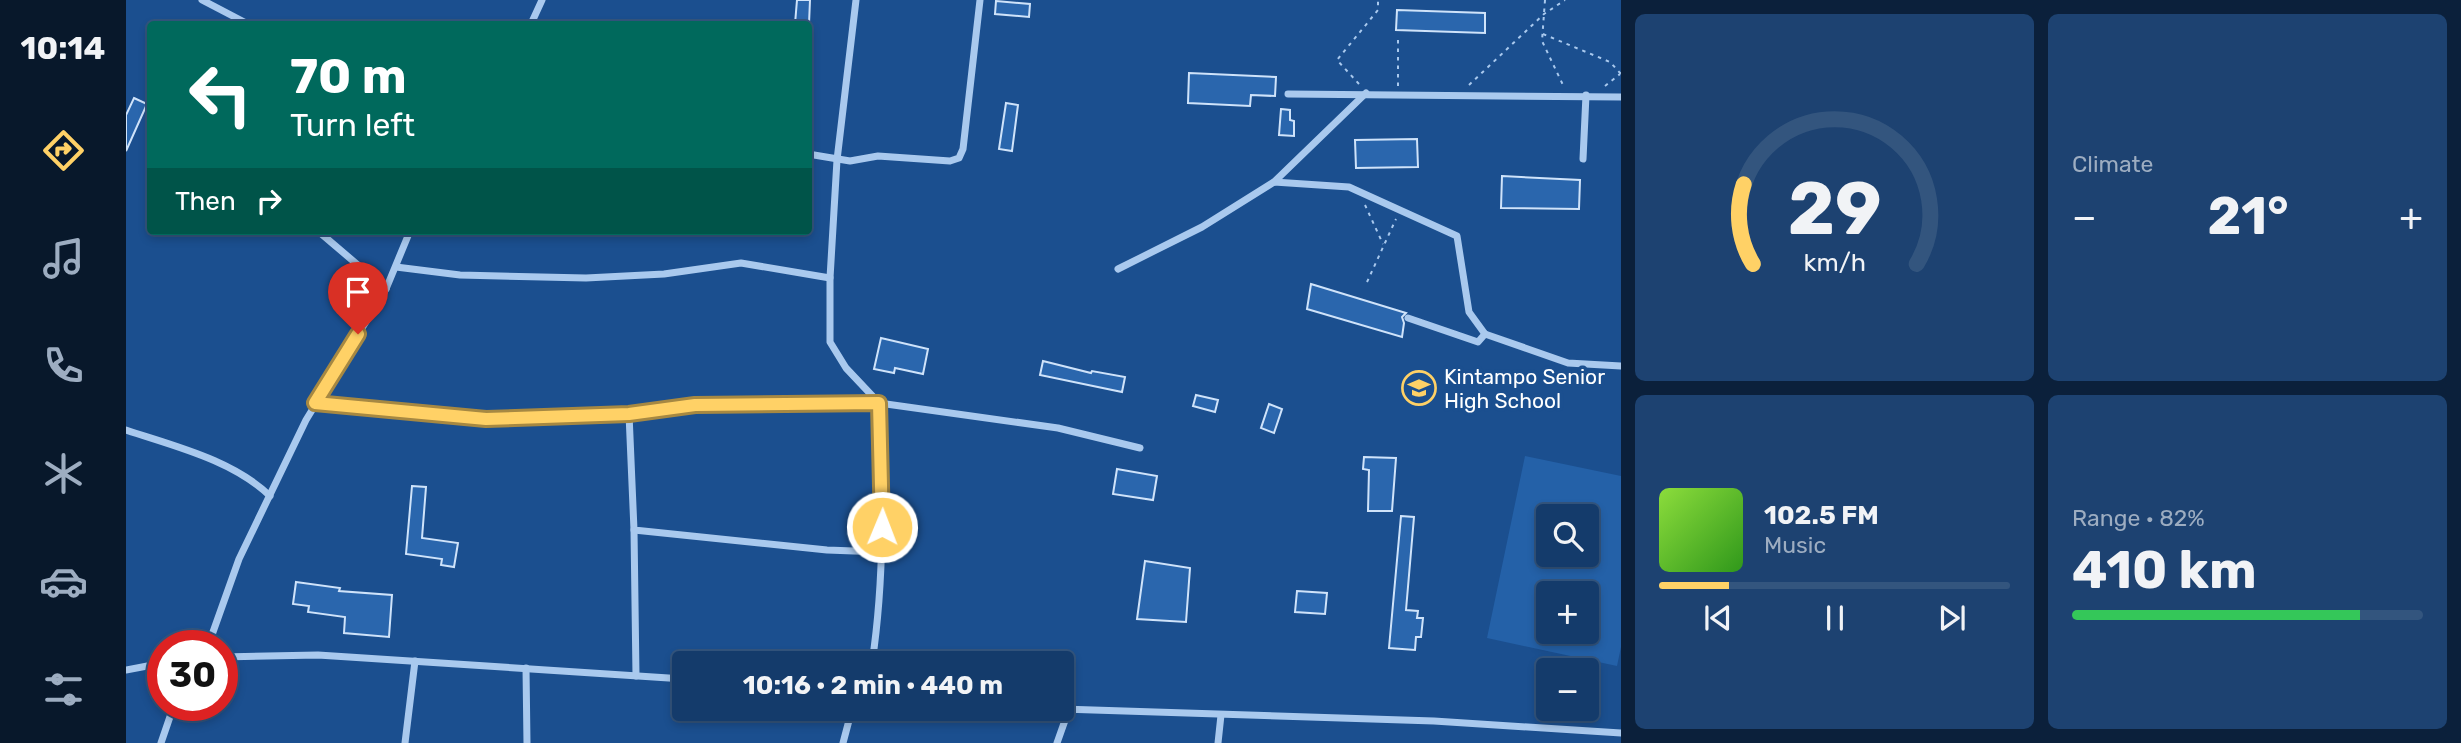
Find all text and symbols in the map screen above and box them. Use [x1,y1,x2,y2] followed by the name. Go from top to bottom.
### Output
[21,29,105,67] text: 10:14
[290,47,407,105] text: 70 m
[175,49,266,140] icon: left
[290,106,415,144] text: Turn left
[39,126,88,175] icon: directions
[2072,150,2153,178] text: Climate
[1788,166,1881,252] text: 29
[250,182,288,220] icon: right
[2208,185,2289,247] text: 21°
[175,186,236,217] text: Then
[2072,194,2097,240] text: −
[2399,194,2423,240] text: +
[39,234,88,283] icon: music
[1803,247,1866,276] text: km/h
[328,262,388,334] pin
[339,273,377,311] icon: arrive
[39,341,88,390] icon: phone
[1444,364,1605,413] place label: Kintampo Senior High School
[1400,369,1438,407] school or university icon: Kintampo Senior High School
[39,449,88,498] icon: climate
[845,490,919,564] position arrow
[1764,500,1879,531] text: 102.5 FM
[1536,504,1599,721] map controls
[1536,504,1599,567] button: search
[2072,504,2205,532] text: Range · 82%
[1764,531,1826,559] text: Music
[2072,539,2257,601] text: 410 km
[39,557,88,606] icon: car
[1536,581,1599,644] button: +
[1699,599,1737,637] icon: previous
[1816,599,1854,637] icon: pause
[1933,599,1971,637] icon: next
[147,630,238,721] speed limit sign: 30
[1536,658,1599,721] button: −
[39,665,88,714] icon: filters
[743,670,1003,701] text: 10:16 · 2 min · 440 m

